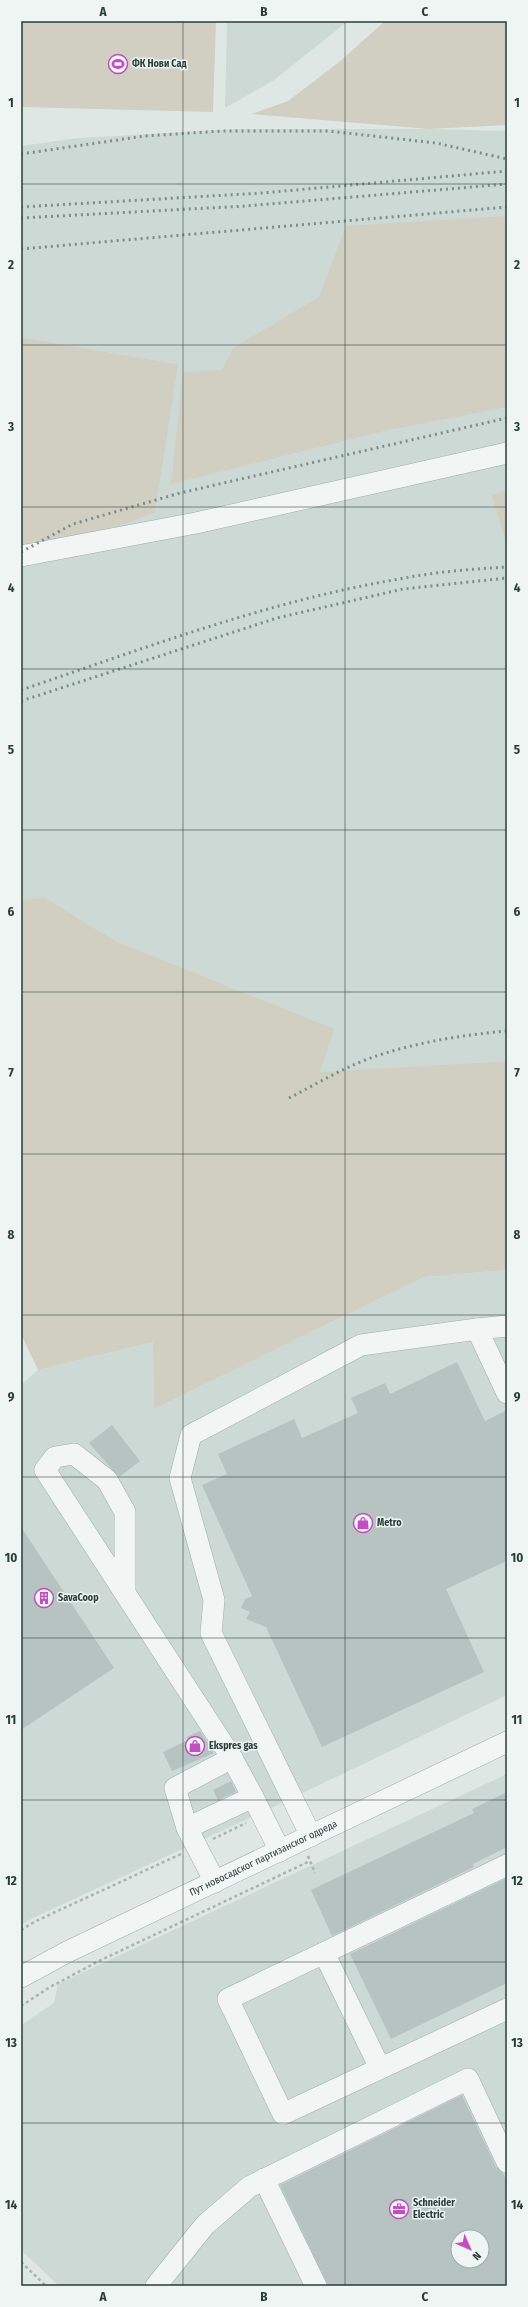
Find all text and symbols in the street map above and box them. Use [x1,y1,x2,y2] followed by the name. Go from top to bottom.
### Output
[98,4,107,19] text: A
[260,4,268,19] text: B
[422,4,429,19] text: C
[107,53,129,75] sports icon: ФК Нови Сад
[132,58,187,70] place label: ФК Нови Сад
[8,95,14,110] text: 1
[514,95,520,110] text: 1
[7,257,14,272] text: 2
[513,257,520,272] text: 2
[7,419,14,434] text: 3
[513,419,520,434] text: 3
[8,580,15,595] text: 4
[514,580,521,595] text: 4
[8,742,14,757] text: 5
[514,742,520,757] text: 5
[8,904,15,919] text: 6
[514,904,521,919] text: 6
[8,1065,14,1080] text: 7
[514,1065,520,1080] text: 7
[8,1227,15,1242] text: 8
[514,1227,521,1242] text: 8
[8,1389,15,1404] text: 9
[514,1389,521,1404] text: 9
[352,1512,374,1534] shop icon: Metro
[377,1517,402,1529] place label: Metro
[5,1550,17,1565] text: 10
[511,1550,523,1565] text: 10
[33,1587,55,1609] building icon: SavaCoop
[58,1592,99,1604] place label: SavaCoop
[6,1712,16,1727] text: 11
[512,1712,522,1727] text: 11
[184,1735,206,1757] shop icon: Ekspres gas
[209,1740,258,1752] place label: Ekspres gas
[188,1818,339,1899] street label: Пут новосадског партизанског одреда
[5,1873,17,1888] text: 12
[511,1873,523,1888] text: 12
[5,2035,17,2050] text: 13
[511,2035,523,2050] text: 13
[5,2197,17,2212] text: 14
[413,2197,455,2221] place label: Schneider Electric
[511,2197,523,2212] text: 14
[388,2198,410,2220] office icon: Schneider Electric
[450,2229,490,2269] north arrow
[470,2249,484,2263] text: N
[98,2289,107,2304] text: A
[260,2289,268,2304] text: B
[422,2289,429,2304] text: C

